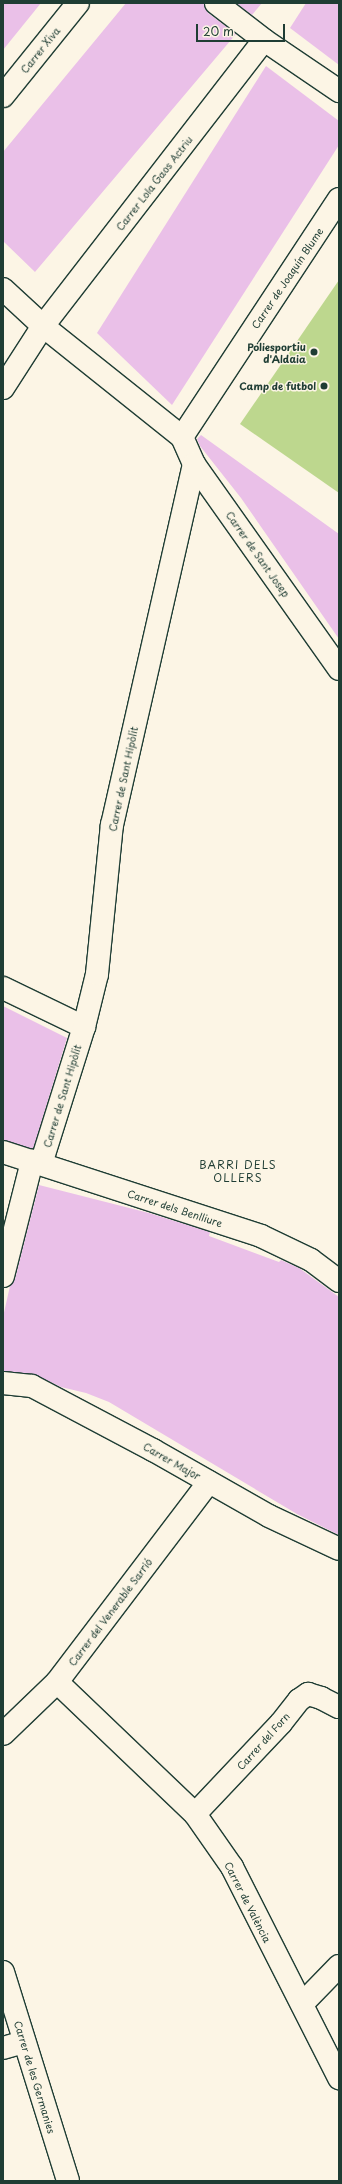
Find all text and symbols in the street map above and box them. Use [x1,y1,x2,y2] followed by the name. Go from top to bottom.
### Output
[198,16,287,42] scale bar
[203,22,234,40] text: 20 m
[18,25,62,75] street label: Carrer Xiva
[114,134,194,232] street label: Carrer Lola Gaos Actriu
[248,225,326,331] street label: Carrer de Joaquín Blume
[247,340,306,364] place label: Poliesportiu d'Aldaia
[309,347,319,357] marker: Poliesportiu d'Aldaia
[238,380,316,392] place label: Camp de futbol
[319,381,329,391] marker: Camp de futbol
[224,509,292,599] street label: Carrer de Sant Josep
[106,725,140,833] street label: Carrer de Sant Hipòlit
[41,1043,83,1149] street label: Carrer de Sant Hipòlit
[199,1159,277,1185] district label: BARRI DELS OLLERS
[126,1187,224,1229] street label: Carrer dels Benlliure
[141,1440,203,1482] street label: Carrer Major
[65,1556,155,1668] street label: Carrer del Venerable Sarrió
[234,1709,292,1773] street label: Carrer del Forn
[222,1859,274,1945] street label: Carrer de València
[12,2019,58,2135] street label: Carrer de les Germanies

